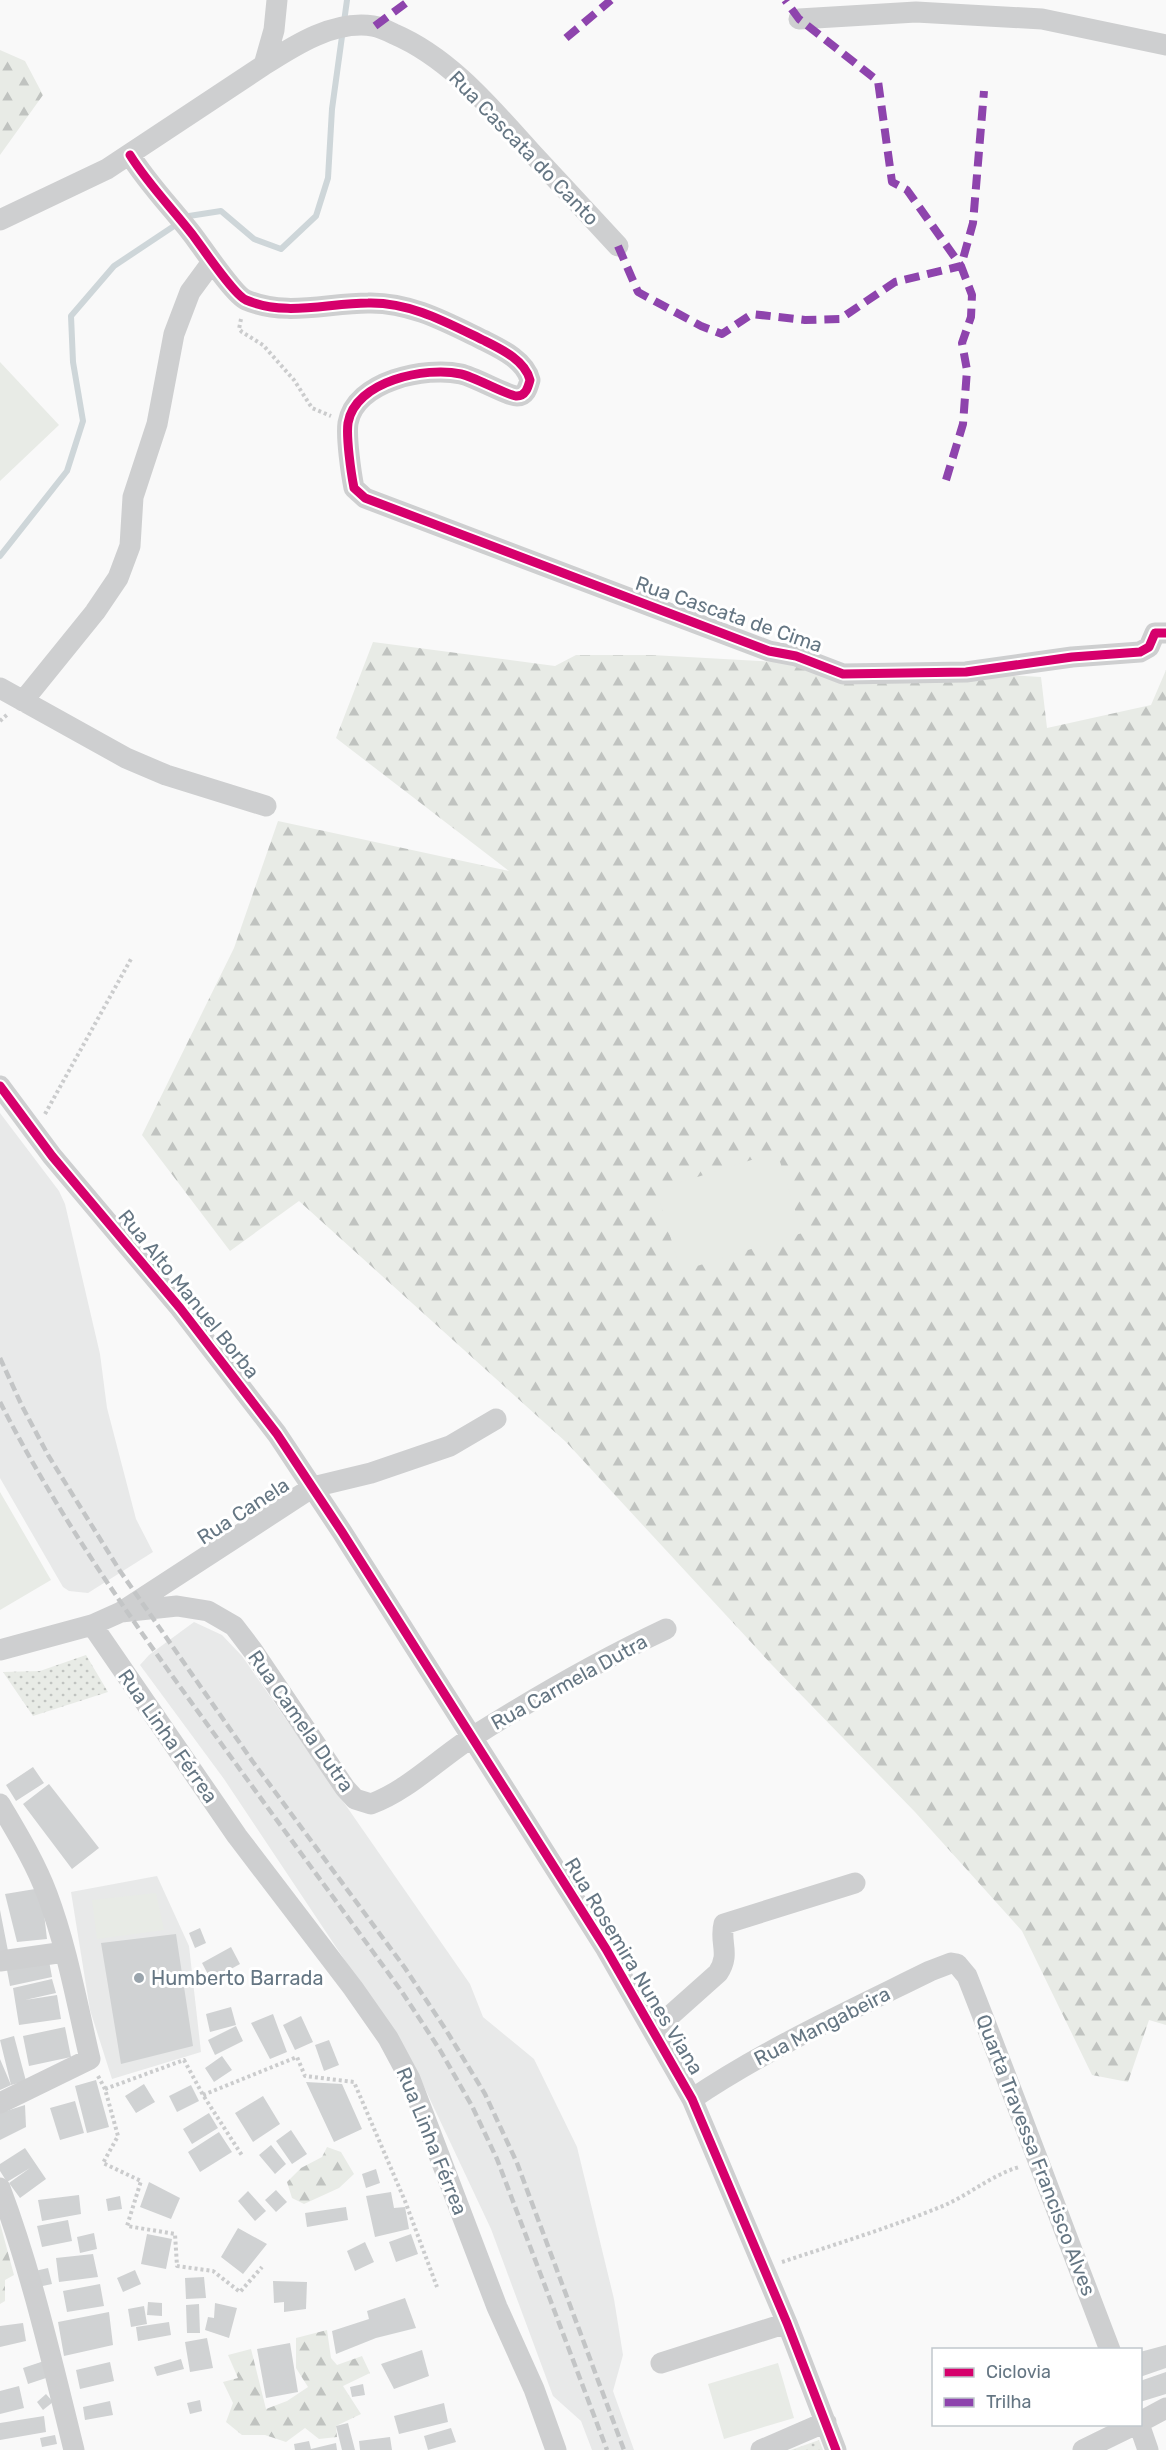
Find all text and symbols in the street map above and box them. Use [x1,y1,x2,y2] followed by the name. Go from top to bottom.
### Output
[444,66,604,230] street label: Rua Cascata do Canto
[632,571,826,657] street label: Rua Cascata de Cima
[113,1205,265,1383] street label: Rua Alto Manuel Borba
[193,1472,293,1550] street label: Rua Canela
[487,1629,651,1735] street label: Rua Carmela Dutra
[243,1646,359,1796] street label: Rua Camela Dutra
[113,1665,223,1807] street label: Rua Linha Férrea
[560,1853,708,2079] street label: Rua Rosemira Nunes Viana
[151,1966,323,1990] place label: Humberto Barrada
[132,1971,146,1985] marker: Humberto Barrada
[750,1981,894,2071] street label: Rua Mangabeira
[971,2011,1101,2299] street label: Quarta Travessa Francisco Alves
[391,2064,473,2218] street label: Rua Linha Férrea
[932,2348,1142,2426] legend
[986,2361,1051,2383] text: Ciclovia
[986,2391,1031,2413] text: Trilha

